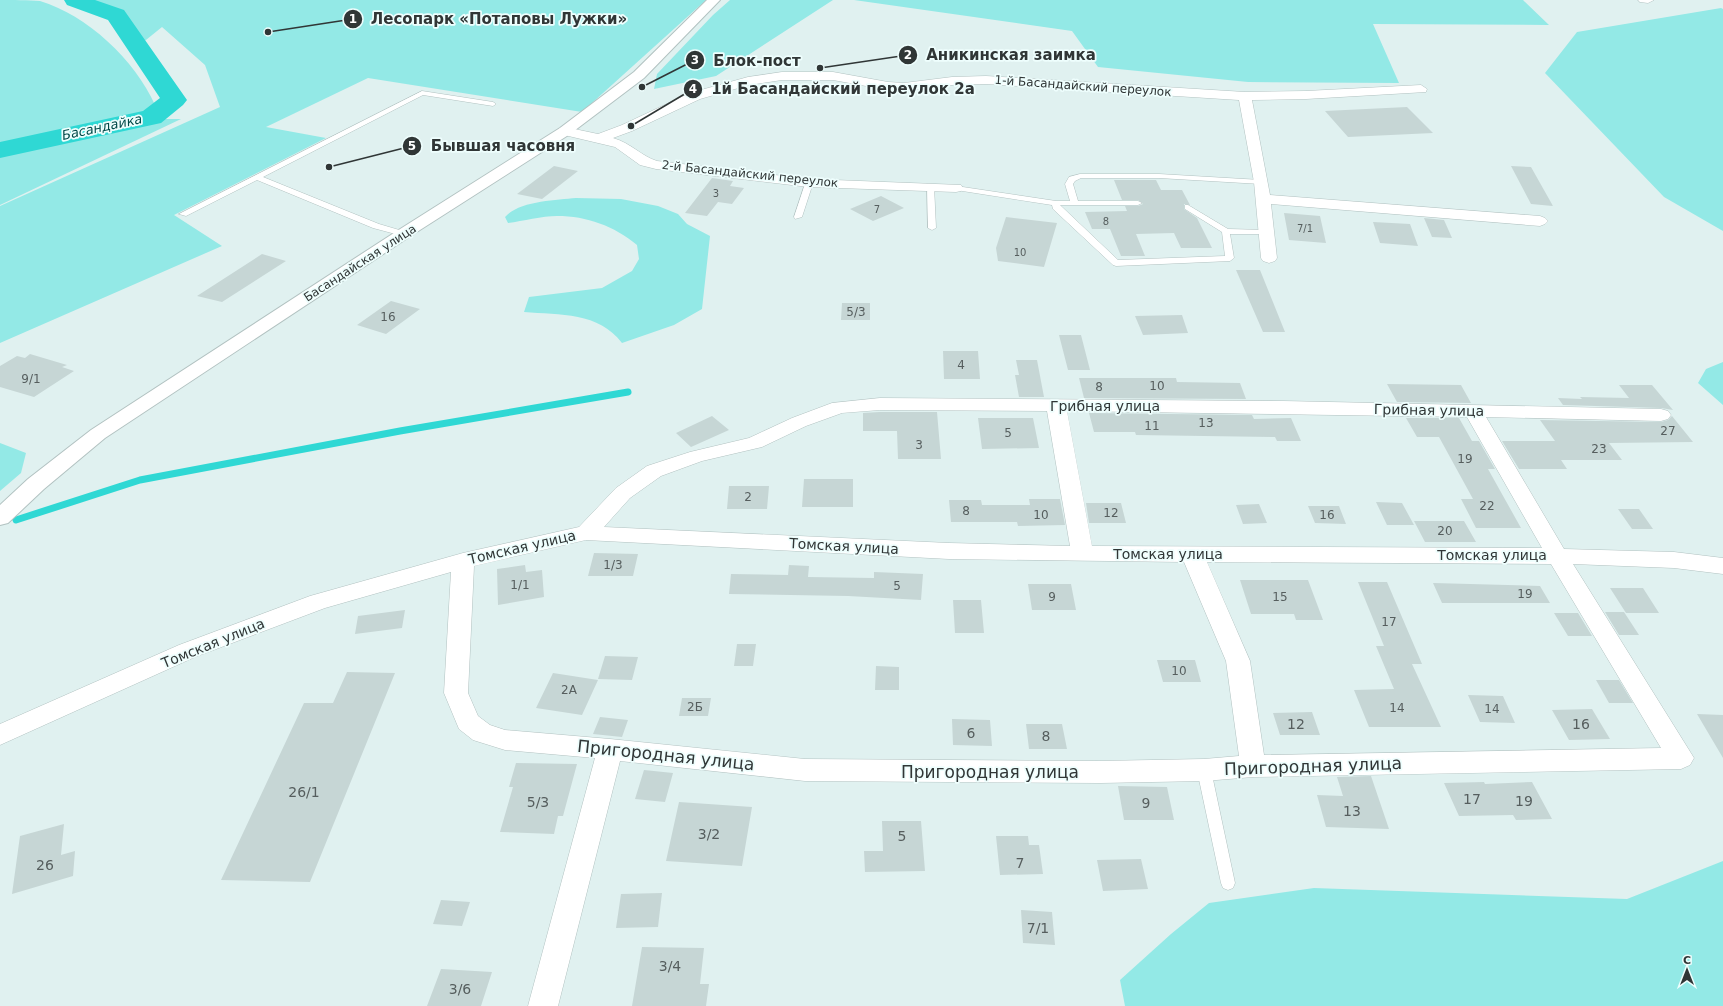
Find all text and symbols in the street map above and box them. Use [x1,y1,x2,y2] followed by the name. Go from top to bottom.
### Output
[343,6,635,33] callout: Лесопарк «Потаповы Лужки»
[371,10,627,28] text: Лесопарк «Потаповы Лужки»
[349,12,357,26] text: 1
[898,41,1104,68] callout: Аникинская заимка
[926,46,1096,64] text: Аникинская заимка
[685,47,808,74] callout: Блок-пост
[904,48,912,62] text: 2
[713,52,801,70] text: Блок-пост
[691,53,699,67] text: 3
[994,73,1172,99] street label: 1-й Басандайский переулок
[683,76,982,103] callout: 1й Басандайский переулок 2а
[711,80,975,98] text: 1й Басандайский переулок 2а
[689,82,697,96] text: 4
[60,111,144,143] water label: Басандайка
[402,133,583,160] callout: Бывшая часовня
[431,137,575,155] text: Бывшая часовня
[408,139,416,153] text: 5
[661,158,839,190] street label: 2-й Басандайский переулок
[713,188,719,199] house number: 3
[874,204,880,215] house number: 7
[1103,216,1109,227] house number: 8
[301,221,419,305] street label: Басандайская улица
[1297,223,1313,234] house number: 7/1
[1014,247,1026,258] house number: 10
[846,305,866,319] house number: 5/3
[380,310,396,324] house number: 16
[957,358,965,372] house number: 4
[21,372,41,386] house number: 9/1
[1149,379,1165,393] house number: 10
[1095,380,1103,394] house number: 8
[1050,398,1160,414] street label: Грибная улица
[1374,401,1484,419] street label: Грибная улица
[1198,416,1214,430] house number: 13
[1144,419,1160,433] house number: 11
[1660,424,1676,438] house number: 27
[1004,426,1012,440] house number: 5
[915,438,923,452] house number: 3
[1591,442,1607,456] house number: 23
[1457,452,1473,466] house number: 19
[744,490,752,504] house number: 2
[1479,499,1495,513] house number: 22
[962,504,970,518] house number: 8
[1103,506,1119,520] house number: 12
[1033,508,1049,522] house number: 10
[1319,508,1335,522] house number: 16
[1437,524,1453,538] house number: 20
[466,527,577,567] street label: Томская улица
[788,535,899,557] street label: Томская улица
[1112,546,1223,562] street label: Томская улица
[1436,547,1547,563] street label: Томская улица
[603,558,623,572] house number: 1/3
[510,578,530,592] house number: 1/1
[893,579,901,593] house number: 5
[1517,587,1533,601] house number: 19
[1048,590,1056,604] house number: 9
[1272,590,1288,604] house number: 15
[158,615,267,671] street label: Томская улица
[1381,615,1397,629] house number: 17
[1171,664,1187,678] house number: 10
[561,683,578,697] house number: 2А
[687,700,703,714] house number: 2Б
[1389,701,1405,715] house number: 14
[1484,702,1500,716] house number: 14
[1287,716,1305,732] house number: 12
[1572,716,1590,732] house number: 16
[967,725,976,741] house number: 6
[1042,728,1050,744] house number: 8
[576,736,756,774] street label: Пригородная улица
[1224,753,1402,779] street label: Пригородная улица
[901,762,1079,782] street label: Пригородная улица
[288,784,320,800] house number: 26/1
[1463,791,1481,807] house number: 17
[1515,793,1533,809] house number: 19
[527,794,549,810] house number: 5/3
[1142,795,1150,811] house number: 9
[1343,803,1361,819] house number: 13
[698,826,720,842] house number: 3/2
[898,828,906,844] house number: 5
[1016,855,1024,871] house number: 7
[36,857,54,873] house number: 26
[1027,920,1049,936] house number: 7/1
[1667,950,1707,990] north arrow
[1683,954,1691,967] text: С
[659,958,681,974] house number: 3/4
[449,981,471,997] house number: 3/6

